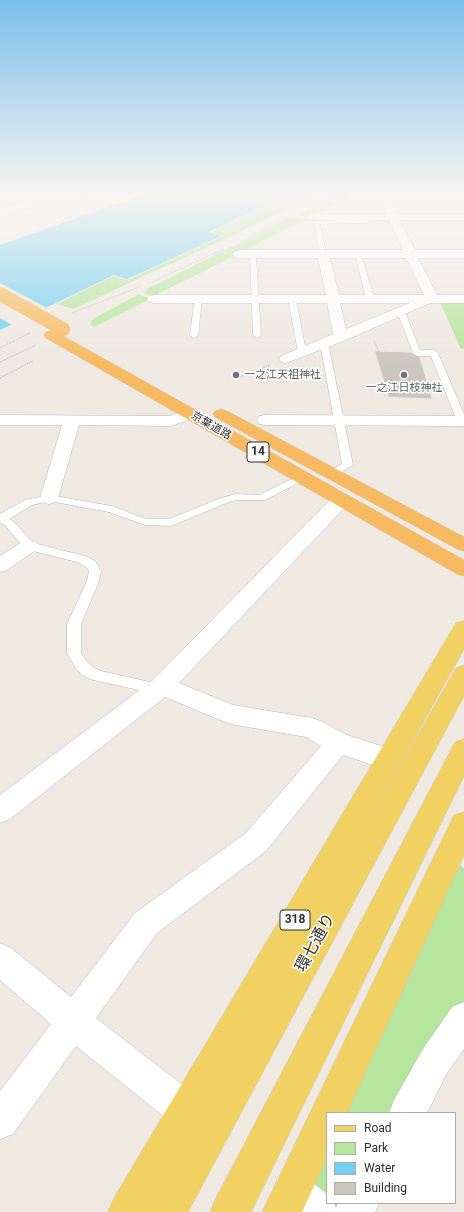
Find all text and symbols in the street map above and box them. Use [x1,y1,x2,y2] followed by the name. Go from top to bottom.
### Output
[244,368,321,382] place label: 一之江天祖神社
[231,370,241,380] marker: 一之江天祖神社
[399,370,409,380] marker: 一之江日枝神社
[366,381,442,395] place label: 一之江日枝神社
[189,409,233,443] street label: 京葉道路
[247,442,269,462] road number: 14
[280,910,310,930] road number: 318
[292,910,340,976] street label: 環七通り
[326,1112,456,1204] legend
[364,1121,392,1135] text: Road
[364,1141,388,1155] text: Park
[364,1161,395,1175] text: Water
[364,1181,407,1195] text: Building

